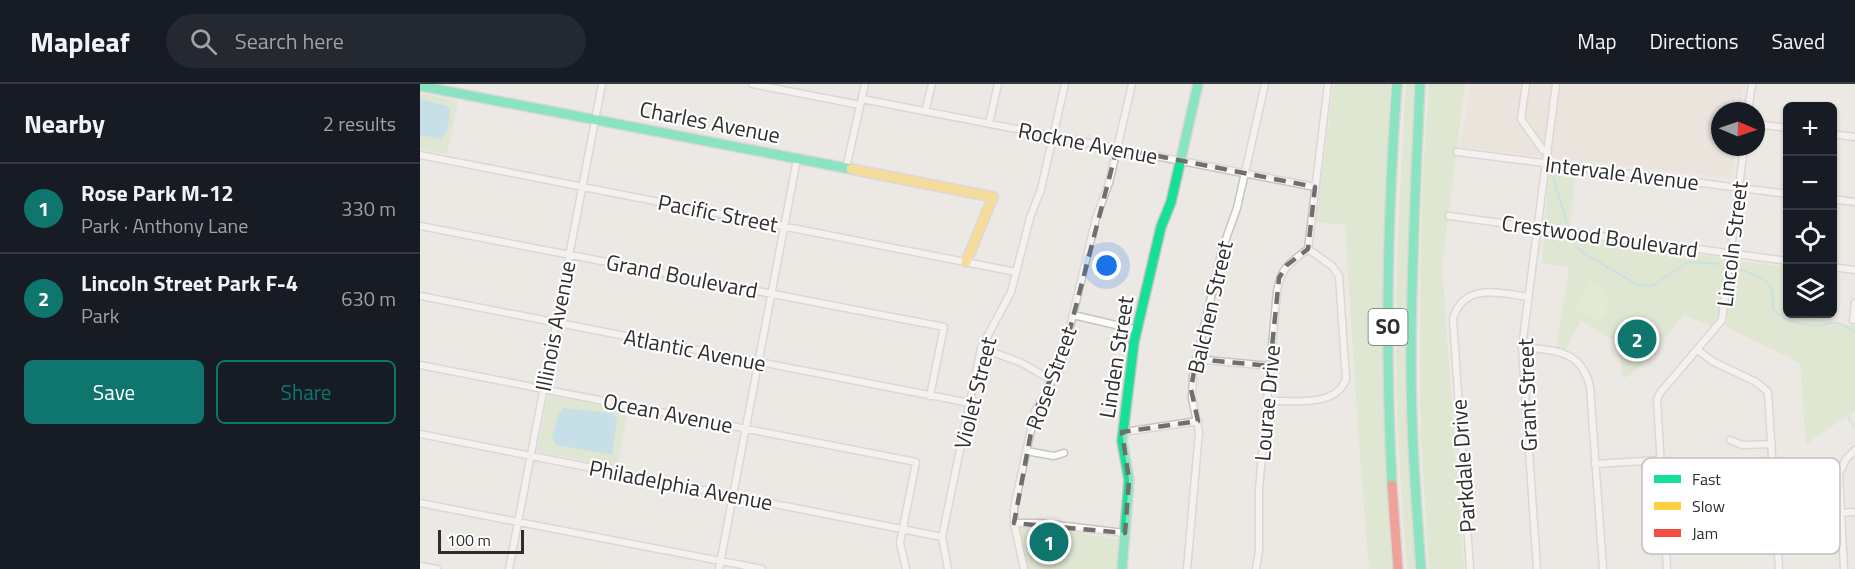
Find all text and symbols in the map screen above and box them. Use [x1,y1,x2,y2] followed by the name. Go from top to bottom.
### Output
[166,14,586,68] search box
[30,20,130,63] text: Mapleaf
[235,24,344,58] text: Search here
[187,25,220,58] icon: search
[1577,25,1617,57] text: Map
[1650,25,1739,57] text: Directions
[1772,25,1825,57] text: Saved
[637,92,783,152] street label: Charles Avenue
[1711,102,1765,156] north arrow
[1783,102,1837,318] map controls
[1783,102,1837,156] button: +
[24,104,105,143] text: Nearby
[323,108,396,139] text: 2 results
[1015,113,1161,173] street label: Rockne Avenue
[1543,147,1701,199] street label: Intervale Avenue
[1783,156,1837,210] button: −
[81,176,234,210] text: Rose Park M-12
[1707,179,1757,309] street label: Lincoln Street
[655,185,781,241] street label: Pacific Street
[38,193,49,224] text: 1
[341,193,396,224] text: 330 m
[1500,205,1700,267] street label: Crestwood Boulevard
[81,210,248,241] text: Park · Anthony Lane
[1783,210,1837,264] button: locate
[1178,237,1242,377] street label: Balchen Street
[603,245,761,307] street label: Grand Boulevard
[1092,251,1121,280] your location
[526,258,584,394] street label: Illinois Avenue
[1783,264,1837,318] button: layers
[81,266,298,300] text: Lincoln Street Park F-4
[38,283,49,314] text: 2
[341,283,396,314] text: 630 m
[1090,293,1142,421] street label: Linden Street
[81,300,119,331] text: Park
[1368,309,1408,345] road number: SO
[1618,316,1656,362] pin: 2
[621,320,769,380] street label: Atlantic Avenue
[1017,321,1086,434] street label: Rose Street
[945,333,1005,453] street label: Violet Street
[1508,338,1546,452] street label: Grant Street
[1245,344,1289,462] street label: Lourae Drive
[24,360,204,424] button: Save
[216,360,396,424] button: Share
[600,384,736,442] street label: Ocean Avenue
[1441,398,1485,534] street label: Parkdale Drive
[586,451,776,519] street label: Philadelphia Avenue
[1642,458,1840,554] legend
[1692,467,1721,491] text: Fast
[1692,494,1725,518] text: Slow
[1030,520,1068,564] pin: 1
[1692,521,1718,545] text: Jam
[438,527,524,554] scale bar
[447,528,491,552] text: 100 m

